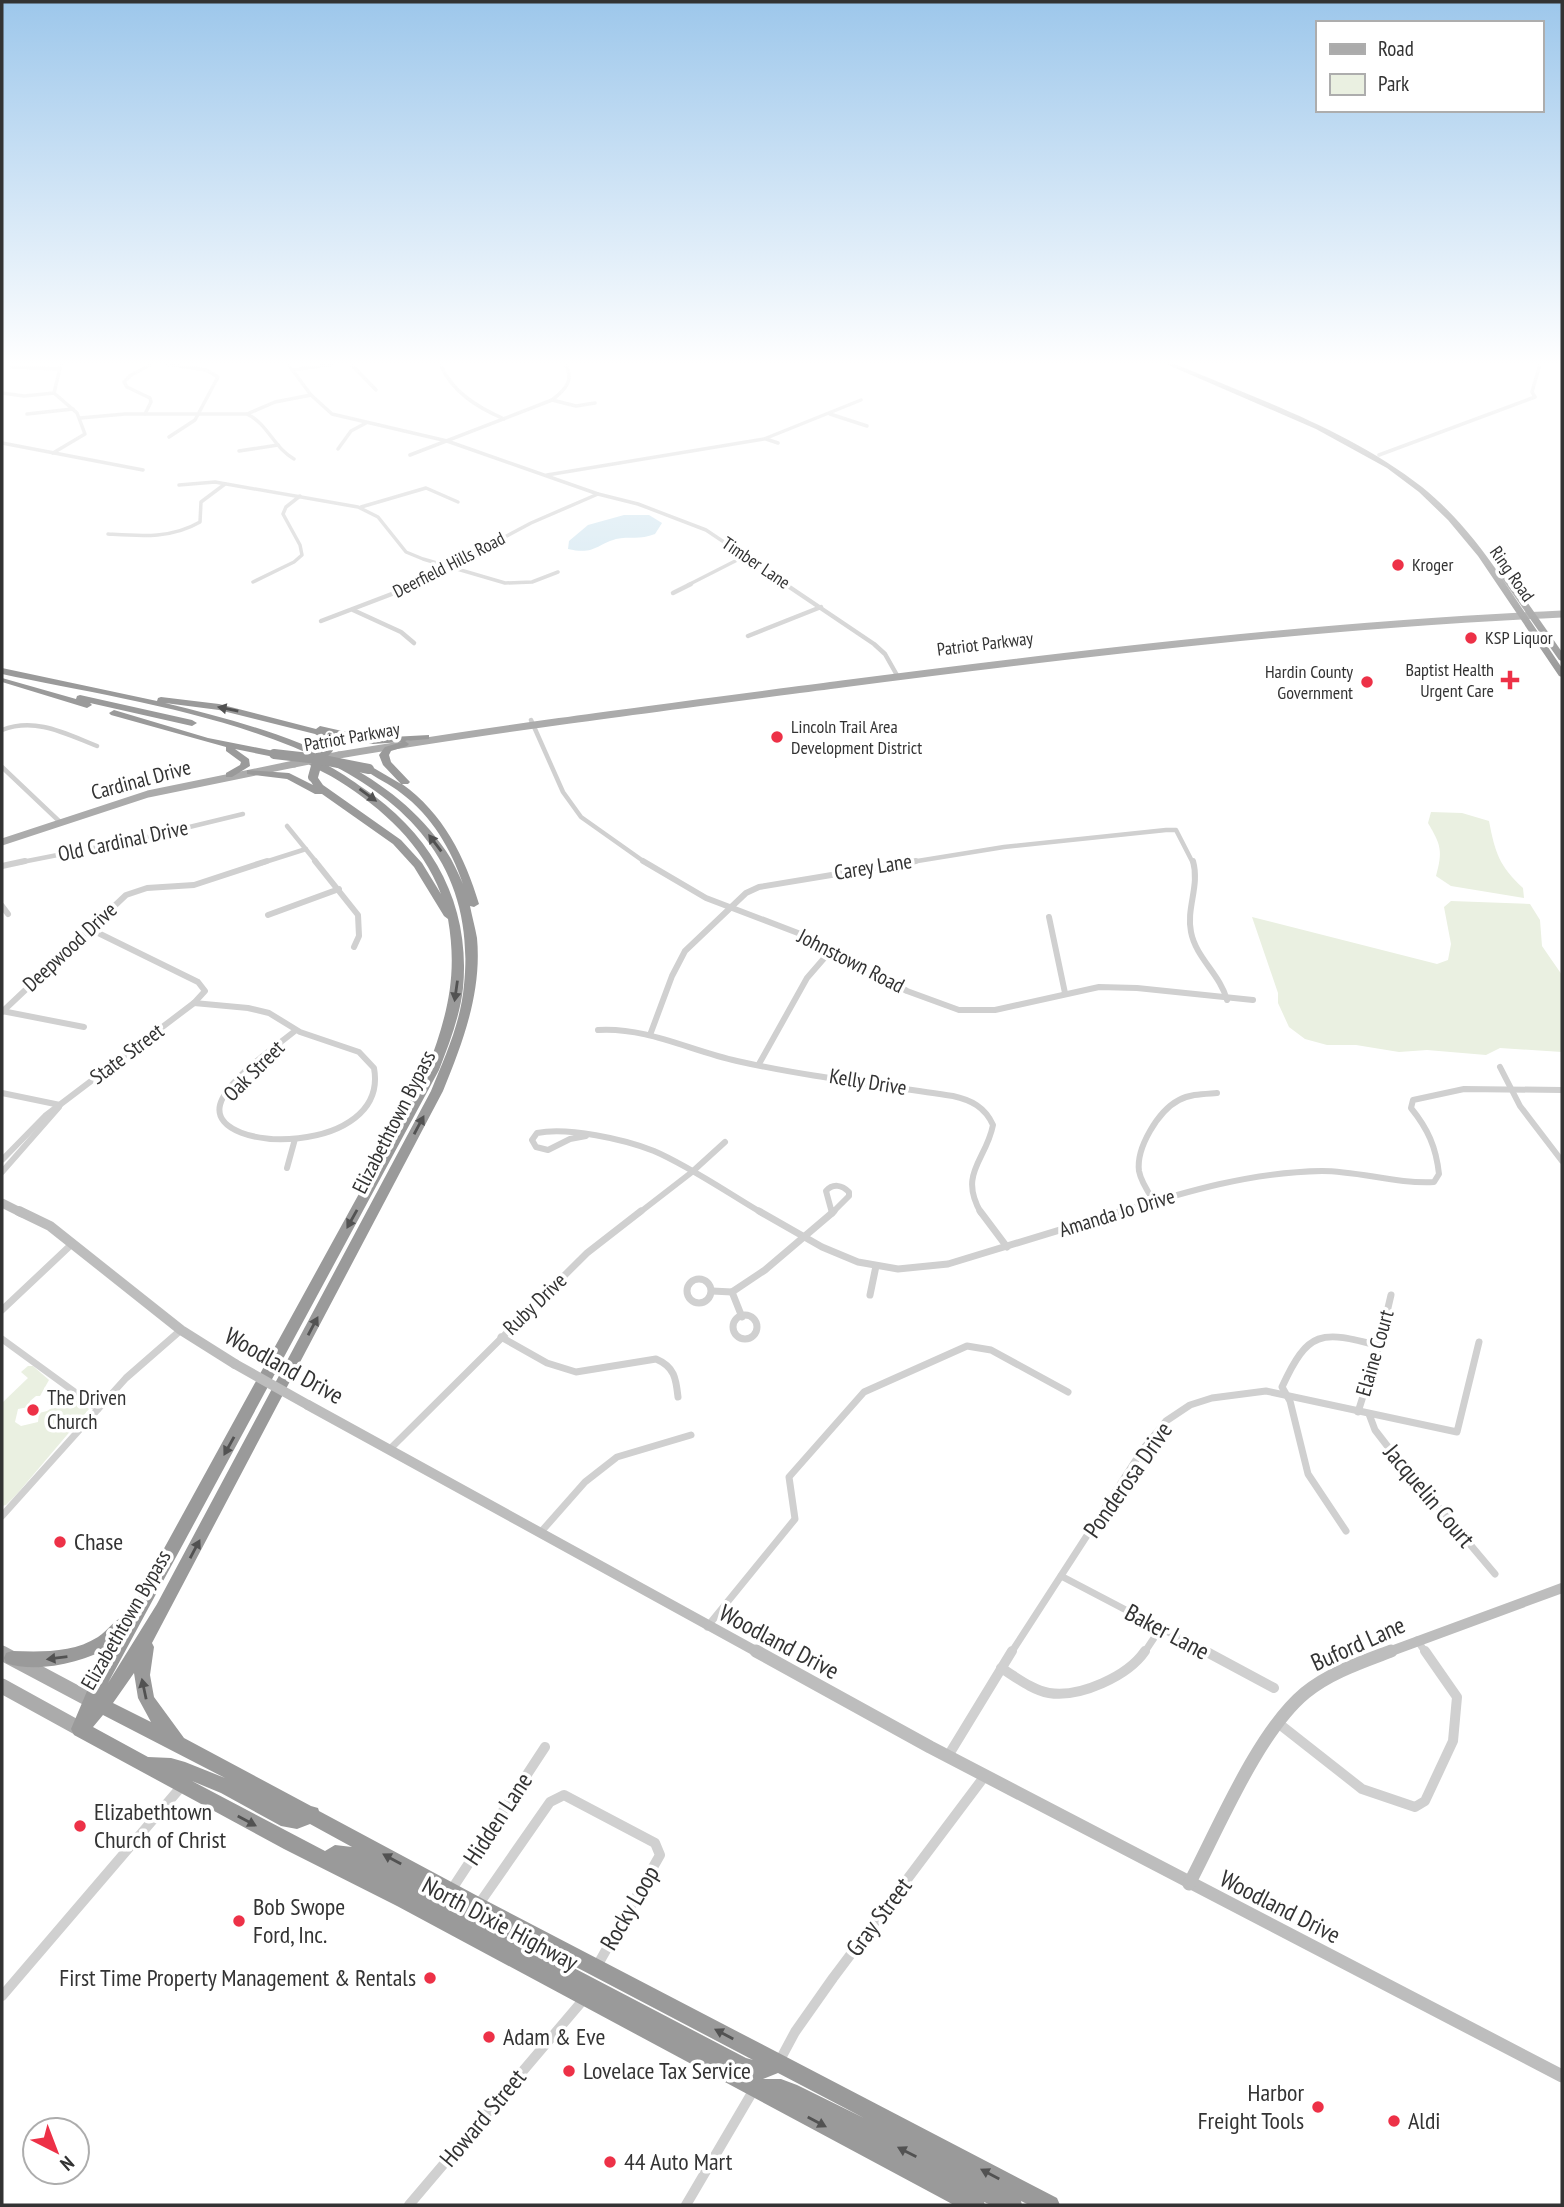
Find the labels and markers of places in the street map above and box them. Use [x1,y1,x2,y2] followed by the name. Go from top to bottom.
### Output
[1412,553,1453,576] place label: Kroger
[1390,557,1406,573] marker: Kroger
[1485,626,1553,649] place label: KSP Liquor
[1463,630,1479,646] marker: KSP Liquor
[1405,658,1494,702] place label: Baptist Health Urgent Care
[1265,660,1353,704] place label: Hardin County Government
[1500,670,1520,690] marker: Baptist Health Urgent Care
[1359,674,1375,690] marker: Hardin County Government
[791,715,922,759] place label: Lincoln Trail Area Development District
[769,729,785,745] marker: Lincoln Trail Area Development District
[47,1384,126,1435] place label: The Driven Church
[25,1402,41,1418] marker: The Driven Church
[74,1526,123,1557] place label: Chase
[52,1534,68,1550] marker: Chase
[94,1796,227,1855] place label: Elizabethtown Church of Christ
[72,1818,88,1834] marker: Elizabethtown Church of Christ
[253,1891,345,1950] place label: Bob Swope Ford, Inc.
[231,1913,247,1929] marker: Bob Swope Ford, Inc.
[59,1962,416,1993] place label: First Time Property Management & Rentals
[422,1970,438,1986] marker: First Time Property Management & Rentals
[503,2021,605,2052] place label: Adam & Eve
[481,2029,497,2045] marker: Adam & Eve
[583,2055,751,2086] place label: Lovelace Tax Service
[561,2063,577,2079] marker: Lovelace Tax Service
[1198,2077,1304,2136] place label: Harbor Freight Tools
[1310,2099,1326,2115] marker: Harbor Freight Tools
[1408,2105,1441,2136] place label: Aldi
[1386,2113,1402,2129] marker: Aldi
[624,2146,733,2177] place label: 44 Auto Mart
[602,2154,618,2170] marker: 44 Auto Mart

